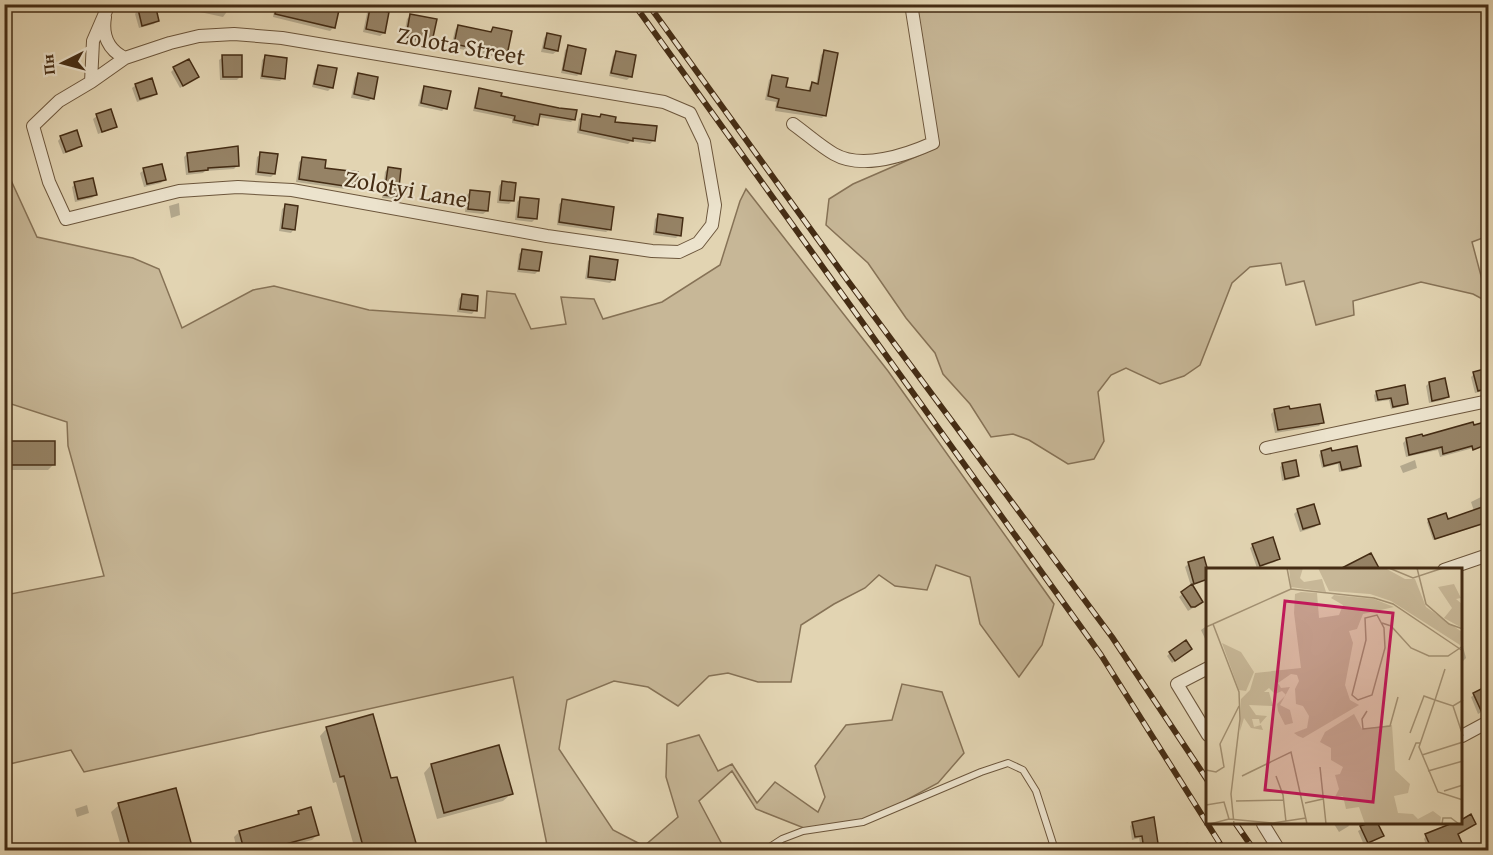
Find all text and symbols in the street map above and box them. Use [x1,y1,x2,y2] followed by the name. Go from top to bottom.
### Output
[394,17,529,74] street label: Zolota Street
[33,33,93,93] north arrow
[35,53,61,76] text: Пн
[342,160,470,217] street label: Zolotyi Lane
[1206,568,1463,825] inset map

